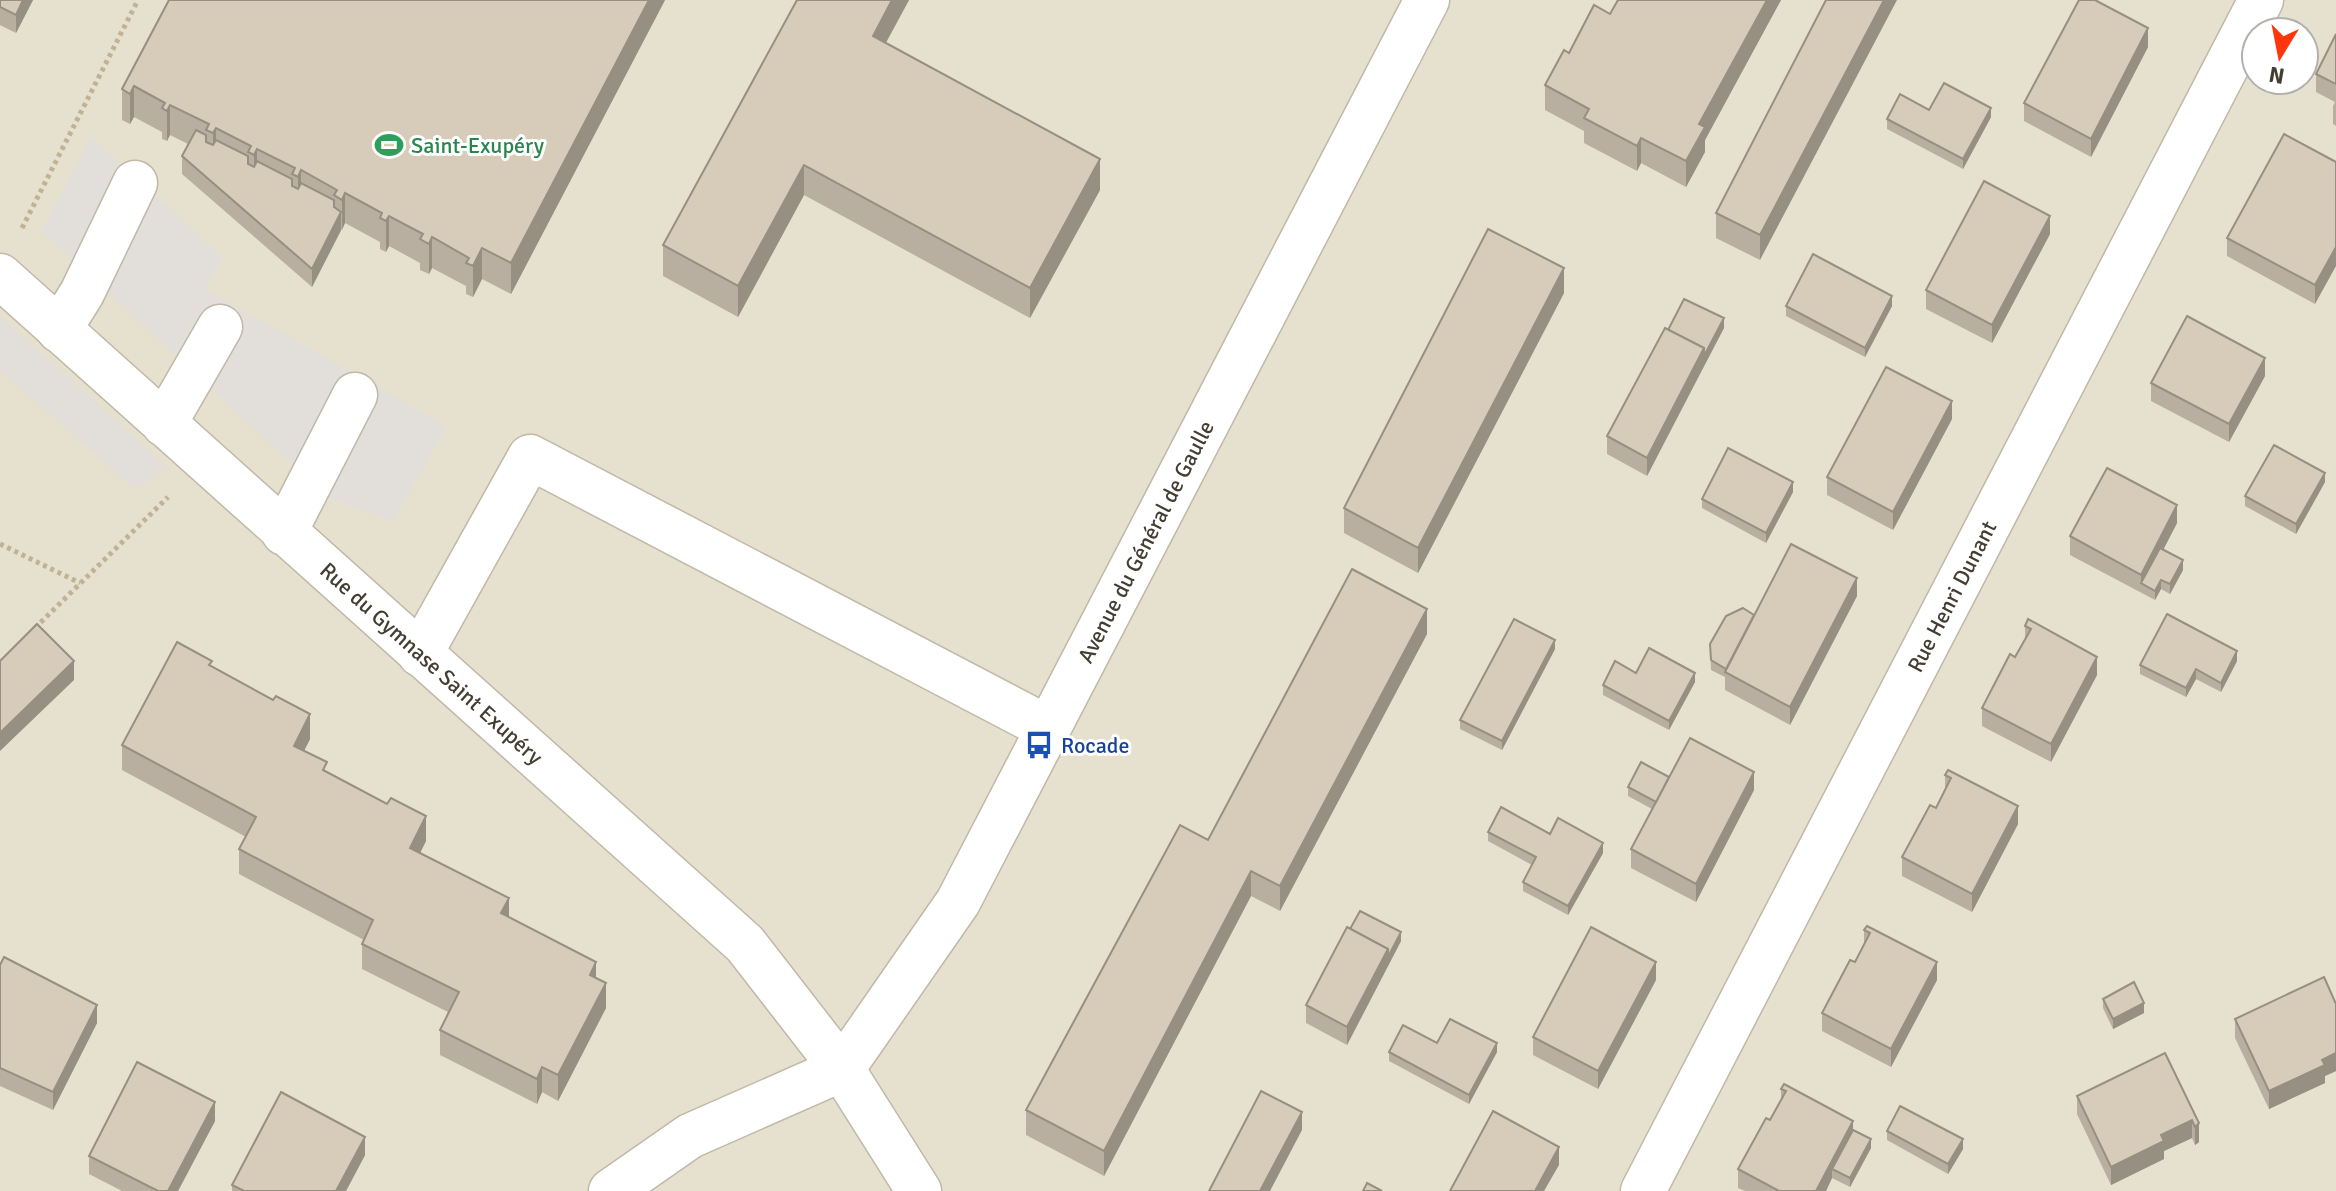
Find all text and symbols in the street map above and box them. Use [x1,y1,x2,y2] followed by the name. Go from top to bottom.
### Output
[2240,16,2320,96] north arrow
[2267,61,2286,90] text: N
[374,130,404,160] sports icon: Saint-Exupéry
[411,132,545,159] place label: Saint-Exupéry
[1072,416,1220,667] street label: Avenue du Général de Gaulle
[1902,516,2003,677] street label: Rue Henri Dunant
[315,557,549,771] street label: Rue du Gymnase Saint Exupéry
[1024,730,1054,760] bus stop icon: Rocade
[1061,732,1129,759] place label: Rocade

